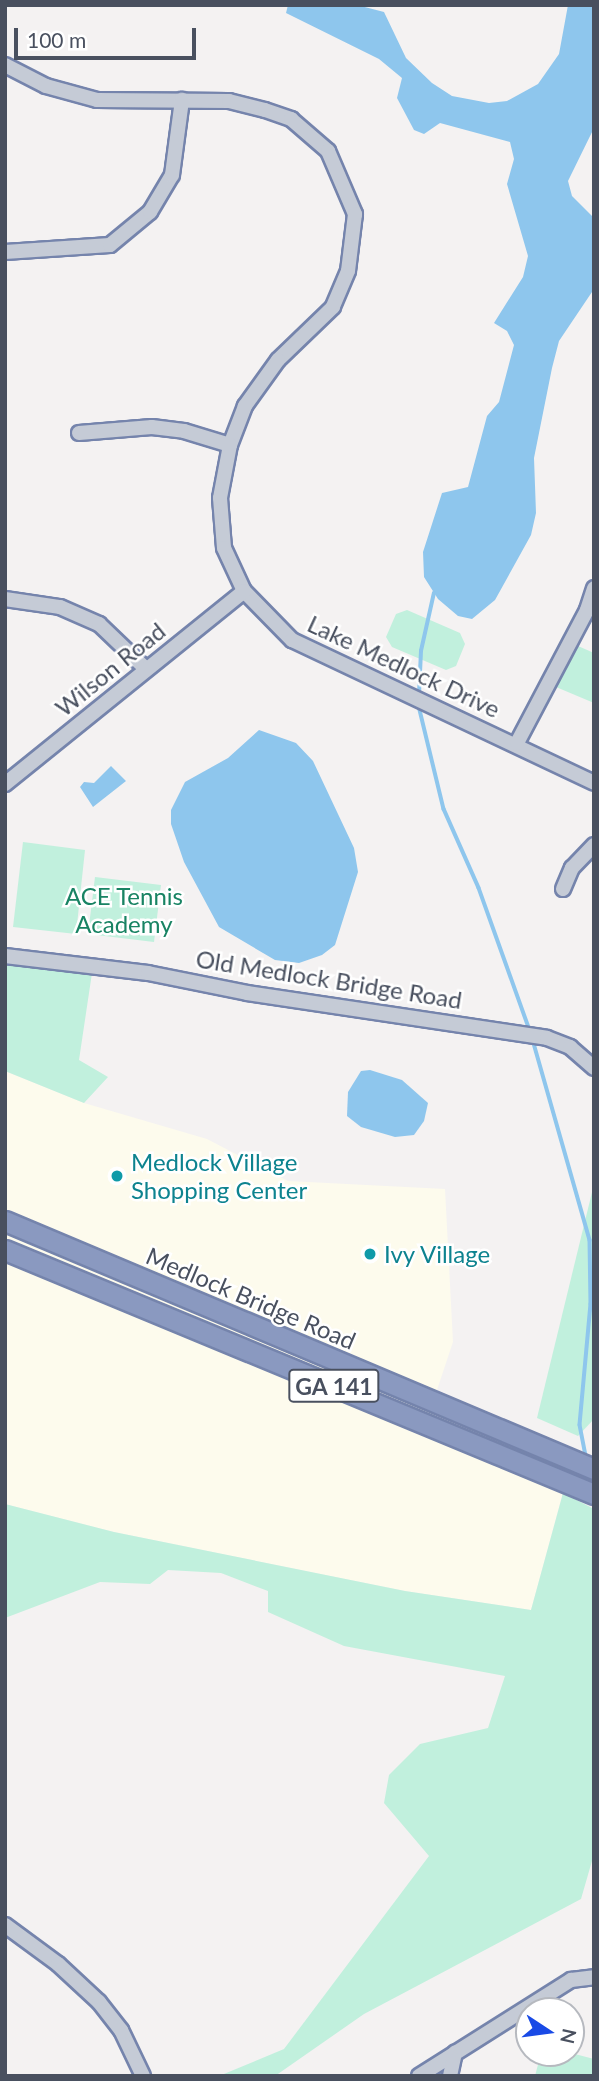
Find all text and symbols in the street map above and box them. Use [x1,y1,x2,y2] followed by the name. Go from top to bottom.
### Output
[18,14,200,58] scale bar
[27,27,86,52] text: 100 m
[303,609,505,723] street label: Lake Medlock Drive
[49,616,171,722] street label: Wilson Road
[65,882,183,938] park label: ACE Tennis Academy
[194,944,464,1014] street label: Old Medlock Bridge Road
[131,1148,307,1204] place label: Medlock Village Shopping Center
[109,1168,125,1184] marker: Medlock Village Shopping Center
[384,1240,492,1268] place label: Ivy Village
[142,1241,360,1355] street label: Medlock Bridge Road
[362,1246,378,1262] marker: Ivy Village
[287,1366,381,1406] road number: GA 141
[515,1997,585,2067] north arrow
[556,2027,582,2046] text: N

